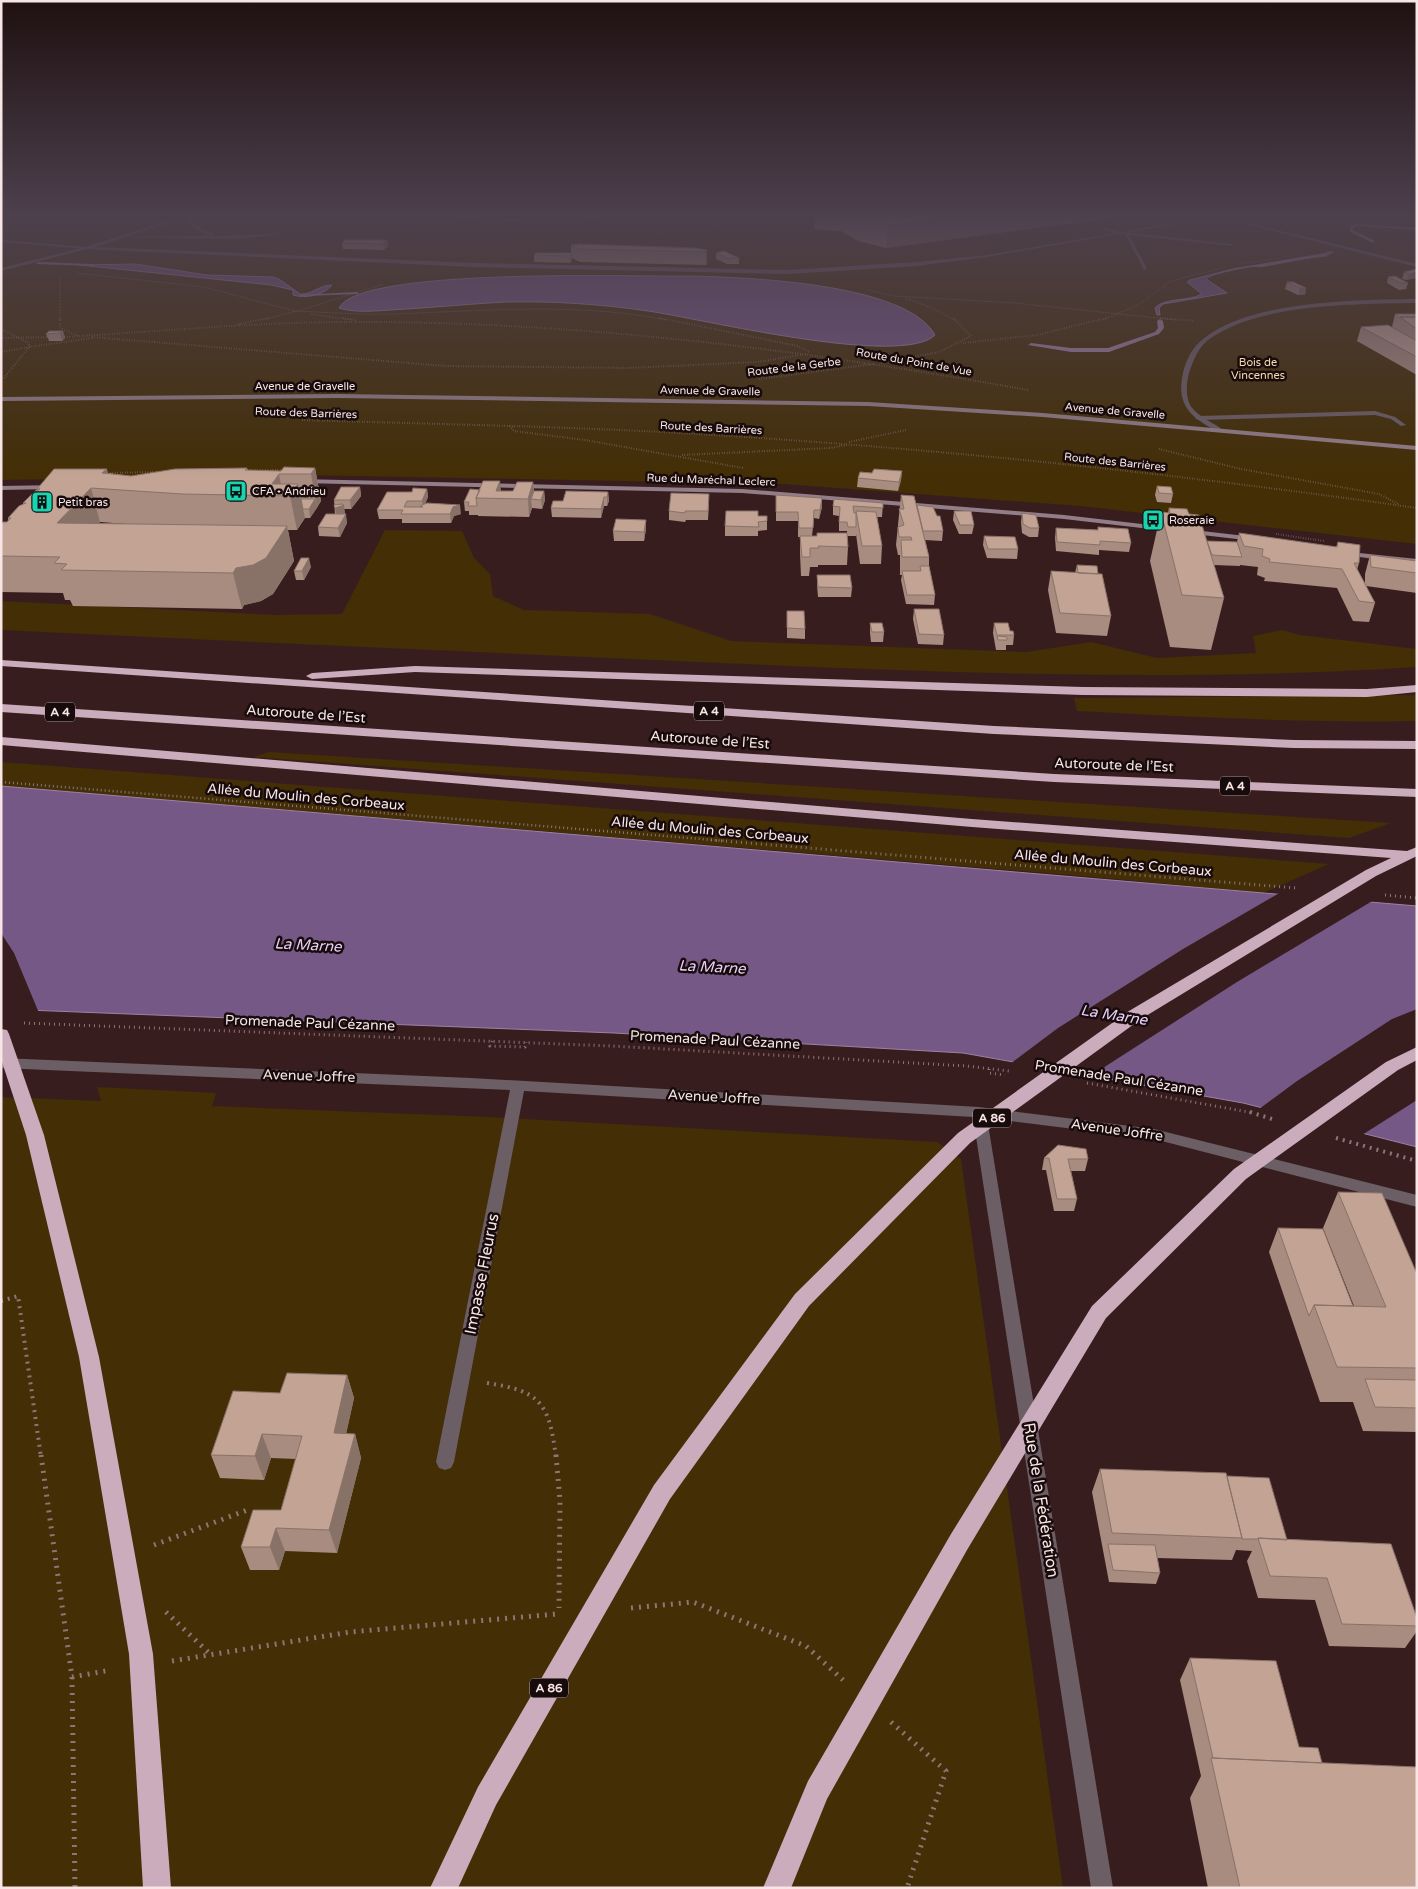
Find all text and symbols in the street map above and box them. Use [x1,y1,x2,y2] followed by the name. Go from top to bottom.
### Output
[855,345,973,379] street label: Route du Point de Vue
[746,355,842,379] street label: Route de la Gerbe
[1231,356,1285,382] park label: Bois de Vincennes
[255,380,355,393] street label: Avenue de Gravelle
[660,384,760,398] street label: Avenue de Gravelle
[1064,400,1166,422] street label: Avenue de Gravelle
[255,405,357,421] street label: Route des Barrières
[659,419,763,437] street label: Route des Barrières
[1063,450,1167,474] street label: Route des Barrières
[646,471,776,489] street label: Rue du Maréchal Leclerc
[224,479,248,503] bus stop icon: CFA - Andrieu
[252,485,326,498] place label: CFA - Andrieu
[30,490,54,514] building icon: Petit bras
[58,496,108,509] place label: Petit bras
[1141,508,1165,532] bus stop icon: Roseraie
[1169,514,1214,527] place label: Roseraie
[246,701,367,727] street label: Autoroute de l’Est
[694,701,724,720] road number: A 4
[45,702,75,722] road number: A 4
[650,727,771,753] street label: Autoroute de l’Est
[1054,754,1175,776] street label: Autoroute de l’Est
[1220,776,1250,796] road number: A 4
[206,780,406,814] street label: Allée du Moulin des Corbeaux
[610,813,810,847] street label: Allée du Moulin des Corbeaux
[1013,846,1213,880] street label: Allée du Moulin des Corbeaux
[274,934,344,956] water label: La Marne
[678,956,748,978] water label: La Marne
[1079,1001,1150,1029] water label: La Marne
[225,1012,395,1034] street label: Promenade Paul Cézanne
[630,1027,801,1053] street label: Promenade Paul Cézanne
[1034,1056,1204,1100] street label: Promenade Paul Cézanne
[262,1066,356,1086] street label: Avenue Joffre
[667,1086,761,1108] street label: Avenue Joffre
[973,1108,1011,1128] road number: A 86
[1070,1115,1164,1145] street label: Avenue Joffre
[460,1212,504,1336] street label: Impasse Fleurus
[1019,1421,1063,1579] street label: Rue de la Fédération
[530,1679,568,1698] road number: A 86

